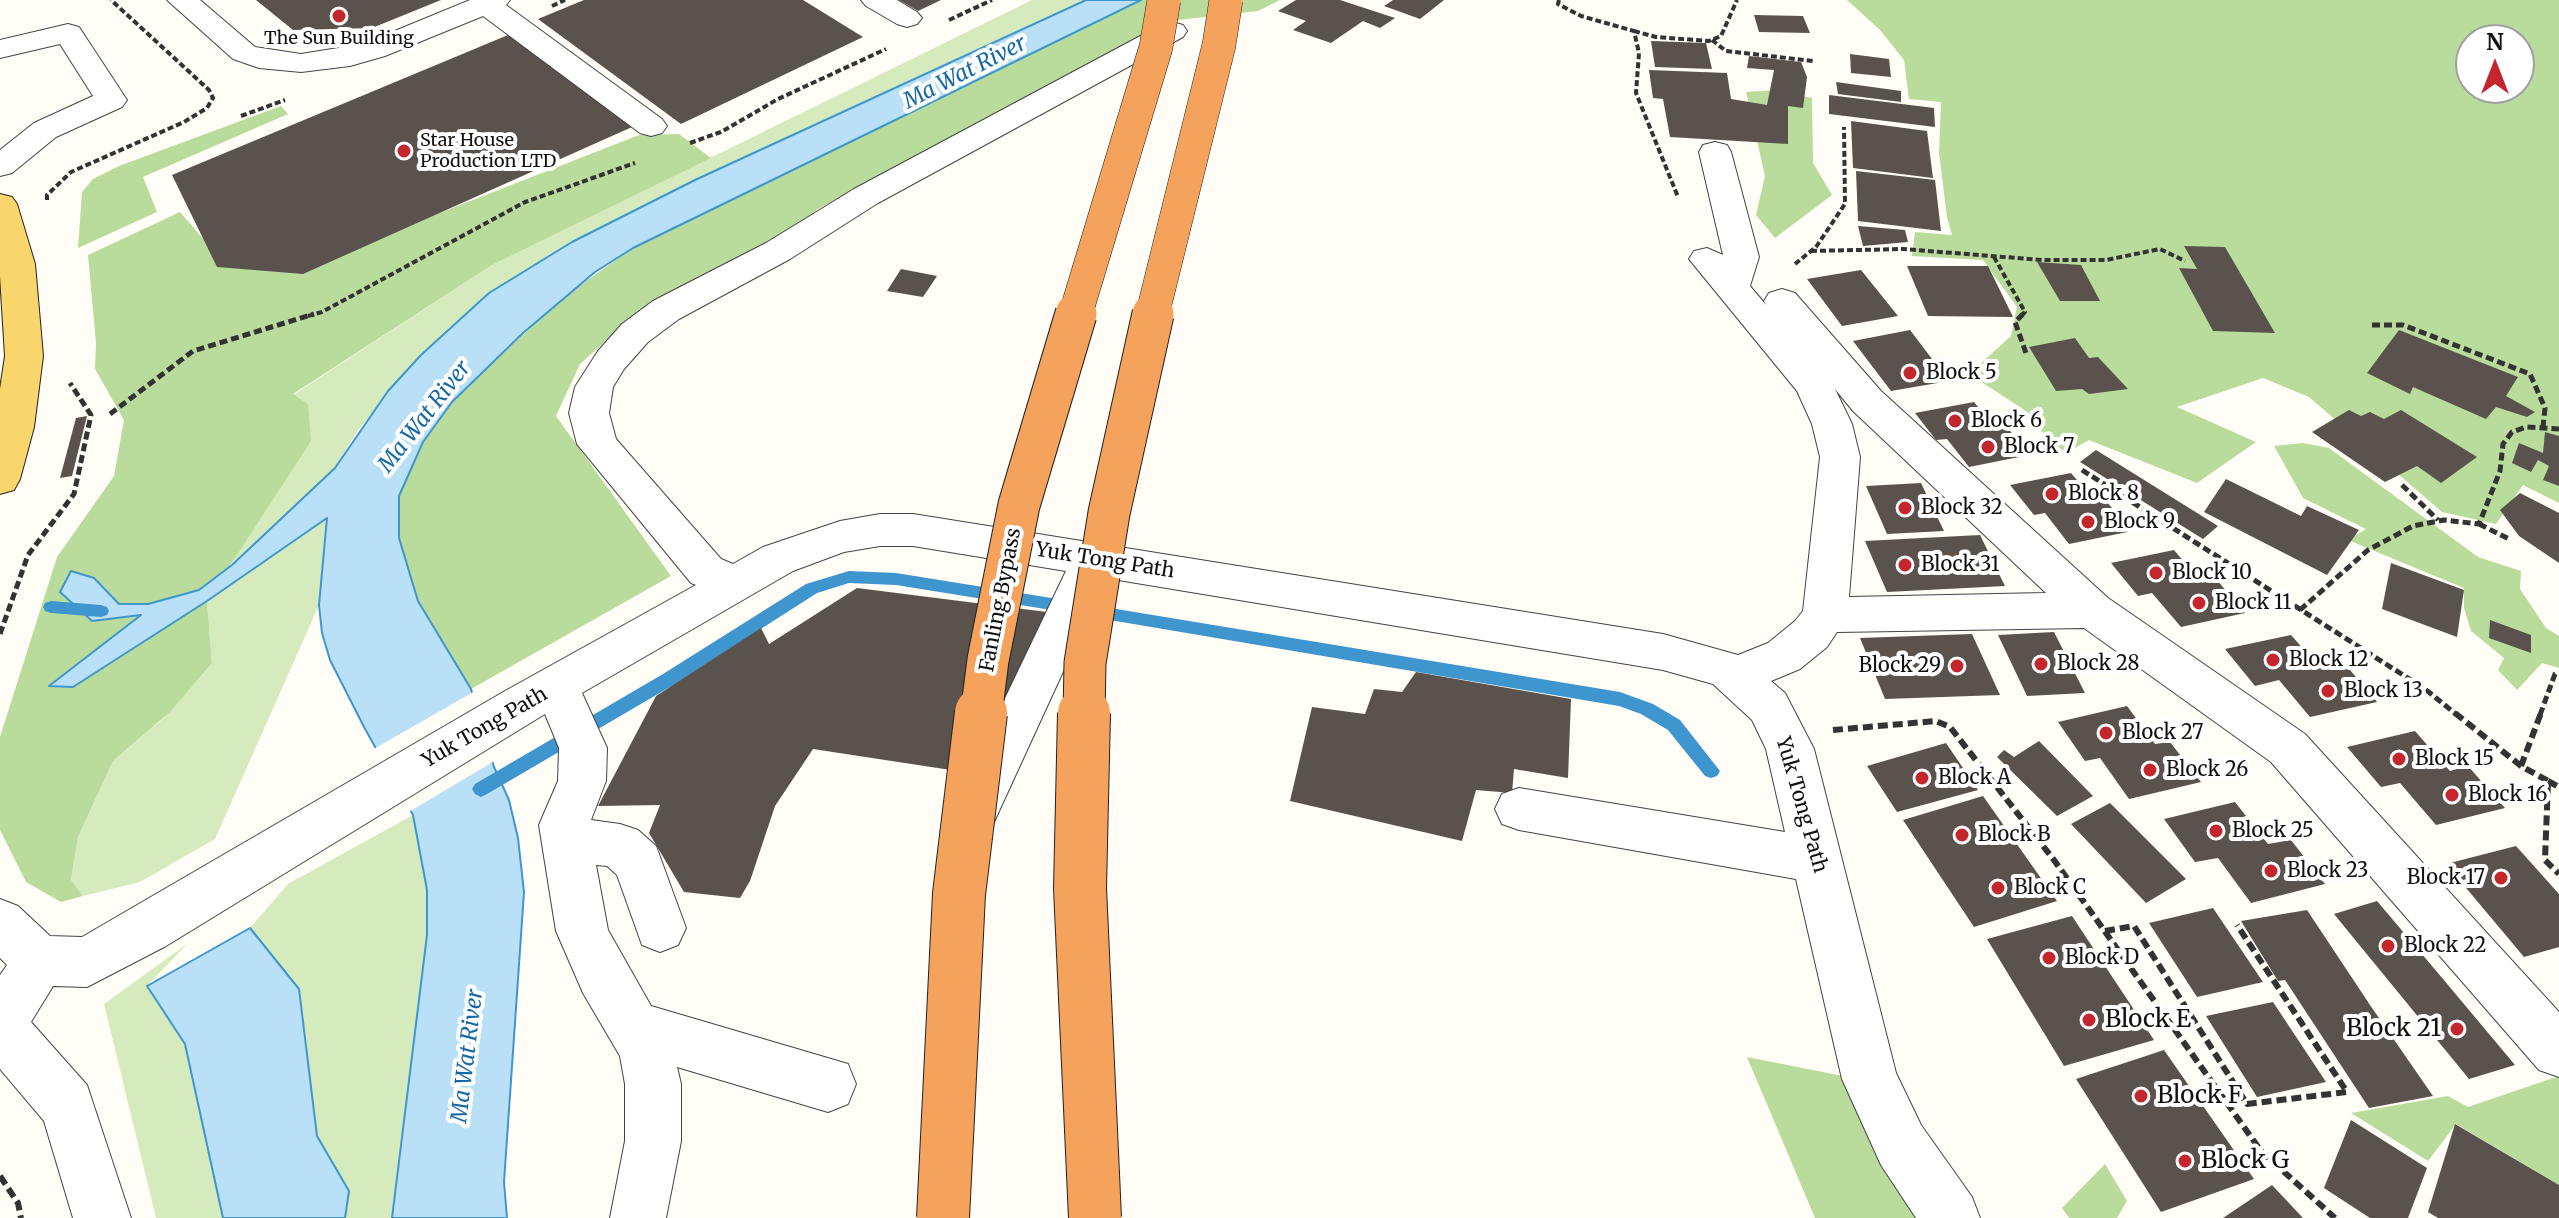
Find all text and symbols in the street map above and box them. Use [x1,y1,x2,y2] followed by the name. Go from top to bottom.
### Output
[330,7,348,25] marker: The Sun Building
[2455,24,2535,104] north arrow
[264,28,414,50] place label: The Sun Building
[2486,28,2504,56] text: N
[899,31,1031,115] water label: Ma Wat River
[420,130,556,172] place label: Star House Production LTD
[395,142,413,160] marker: Star House Production LTD
[373,356,477,478] water label: Ma Wat River
[1926,361,1997,385] place label: Block 5
[1901,364,1919,382] marker: Block 5
[1971,409,2042,433] place label: Block 6
[1946,412,1964,430] marker: Block 6
[2004,435,2074,459] place label: Block 7
[1979,438,1997,456] marker: Block 7
[2068,482,2139,506] place label: Block 8
[2043,485,2061,503] marker: Block 8
[1921,496,2003,520] place label: Block 32
[1896,499,1914,517] marker: Block 32
[2104,510,2175,534] place label: Block 9
[2079,513,2097,531] marker: Block 9
[975,526,1027,674] street label: Fanling Bypass
[1034,538,1176,584] street label: Yuk Tong Path
[1921,553,2000,577] place label: Block 31
[1896,556,1914,574] marker: Block 31
[2172,561,2252,585] place label: Block 10
[2147,564,2165,582] marker: Block 10
[2215,591,2291,615] place label: Block 11
[2190,594,2208,612] marker: Block 11
[2289,648,2369,672] place label: Block 12
[2264,651,2282,669] marker: Block 12
[2057,652,2139,676] place label: Block 28
[1859,654,1941,678] place label: Block 29
[2032,655,2050,673] marker: Block 28
[1948,657,1966,675] marker: Block 29
[2344,679,2423,703] place label: Block 13
[2319,682,2337,700] marker: Block 13
[418,683,552,773] street label: Yuk Tong Path
[2122,721,2204,745] place label: Block 27
[2097,724,2115,742] marker: Block 27
[1770,734,1832,876] street label: Yuk Tong Path
[2415,747,2494,771] place label: Block 15
[2390,750,2408,768] marker: Block 15
[2166,758,2248,782] place label: Block 26
[2141,761,2159,779] marker: Block 26
[1938,766,2011,790] place label: Block A
[1913,769,1931,787] marker: Block A
[2468,783,2547,807] place label: Block 16
[2443,786,2461,804] marker: Block 16
[2232,819,2314,843] place label: Block 25
[2207,822,2225,840] marker: Block 25
[1978,823,2050,847] place label: Block B
[1953,826,1971,844] marker: Block B
[2287,859,2369,883] place label: Block 23
[2262,862,2280,880] marker: Block 23
[2407,866,2485,890] place label: Block 17
[2492,869,2510,887] marker: Block 17
[2014,876,2086,900] place label: Block C
[1989,879,2007,897] marker: Block C
[2404,934,2486,958] place label: Block 22
[2379,937,2397,955] marker: Block 22
[2065,946,2139,970] place label: Block D
[2040,949,2058,967] marker: Block D
[447,988,489,1124] water label: Ma Wat River
[2105,1006,2191,1034] place label: Block E
[2080,1011,2098,1029] marker: Block E
[2346,1015,2441,1043] place label: Block 21
[2448,1020,2466,1038] marker: Block 21
[2157,1082,2242,1110] place label: Block F
[2132,1087,2150,1105] marker: Block F
[2201,1147,2289,1175] place label: Block G
[2176,1152,2194,1170] marker: Block G

